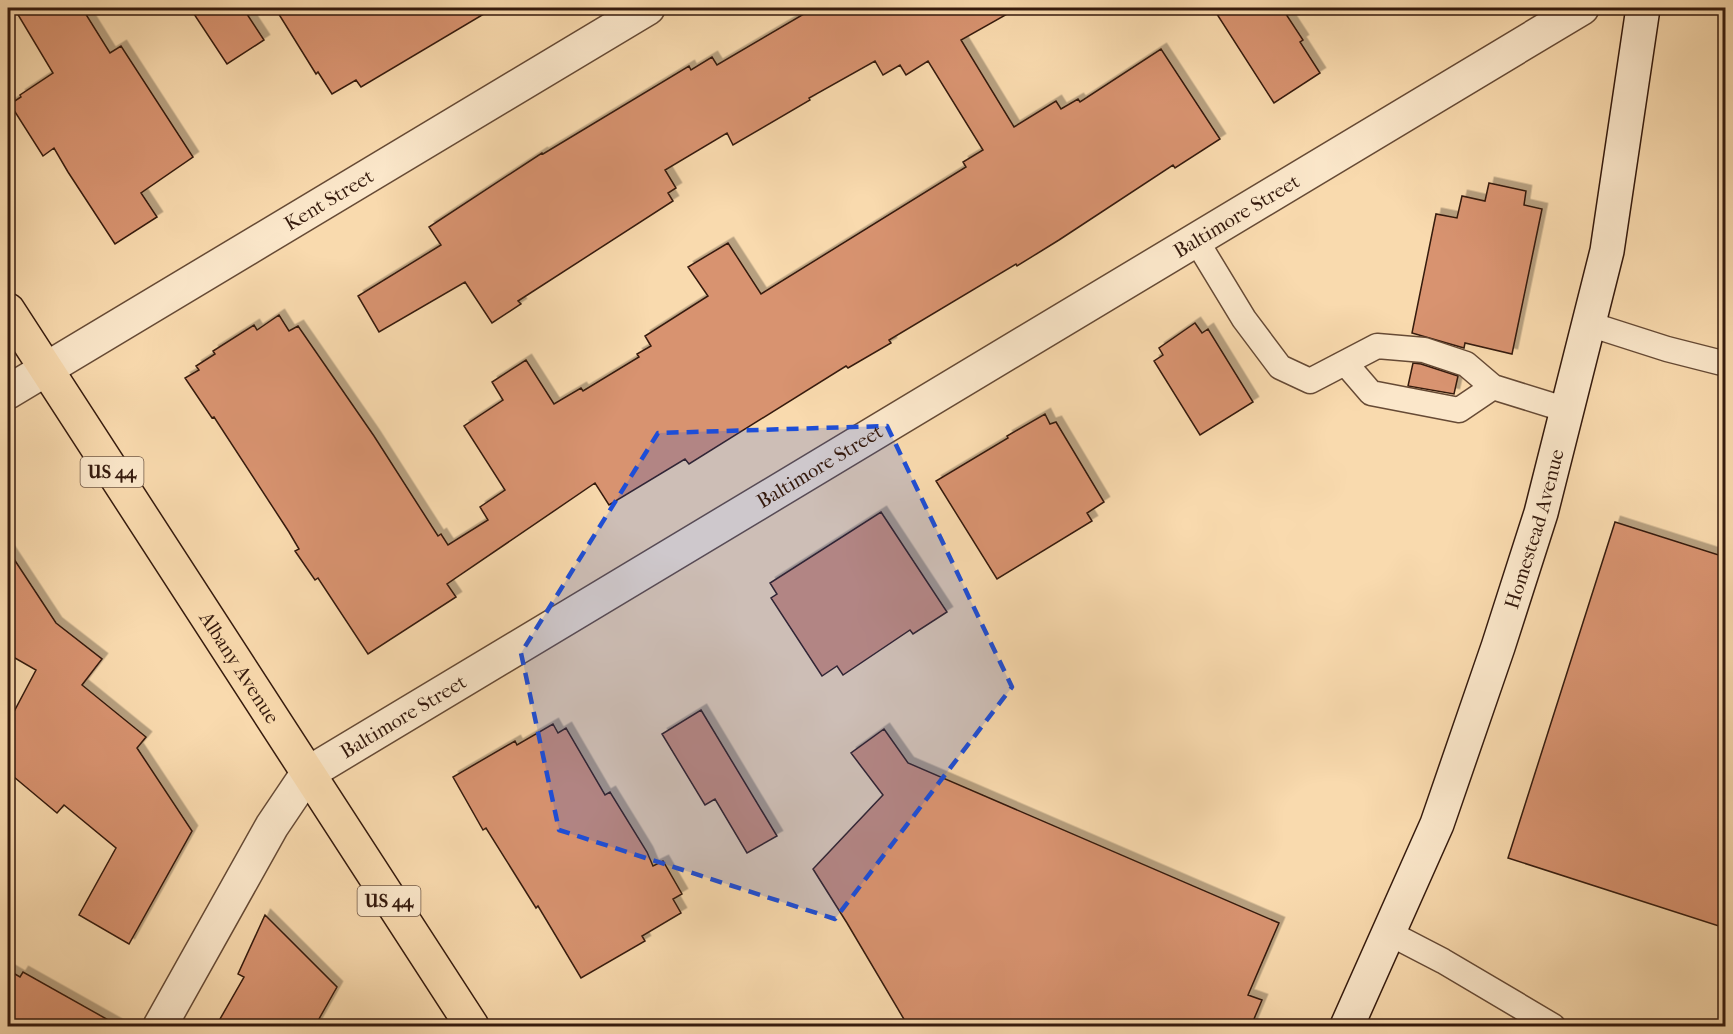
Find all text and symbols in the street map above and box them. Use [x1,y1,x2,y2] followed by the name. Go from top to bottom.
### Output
[280,164,377,235] street label: Kent Street
[1169,169,1303,262] street label: Baltimore Street
[753,419,887,513] street label: Baltimore Street
[1500,446,1568,612] street label: Homestead Avenue
[80,457,144,487] road number: US 44
[194,606,284,728] street label: Albany Avenue
[336,670,470,763] street label: Baltimore Street
[358,886,420,916] road number: US 44

